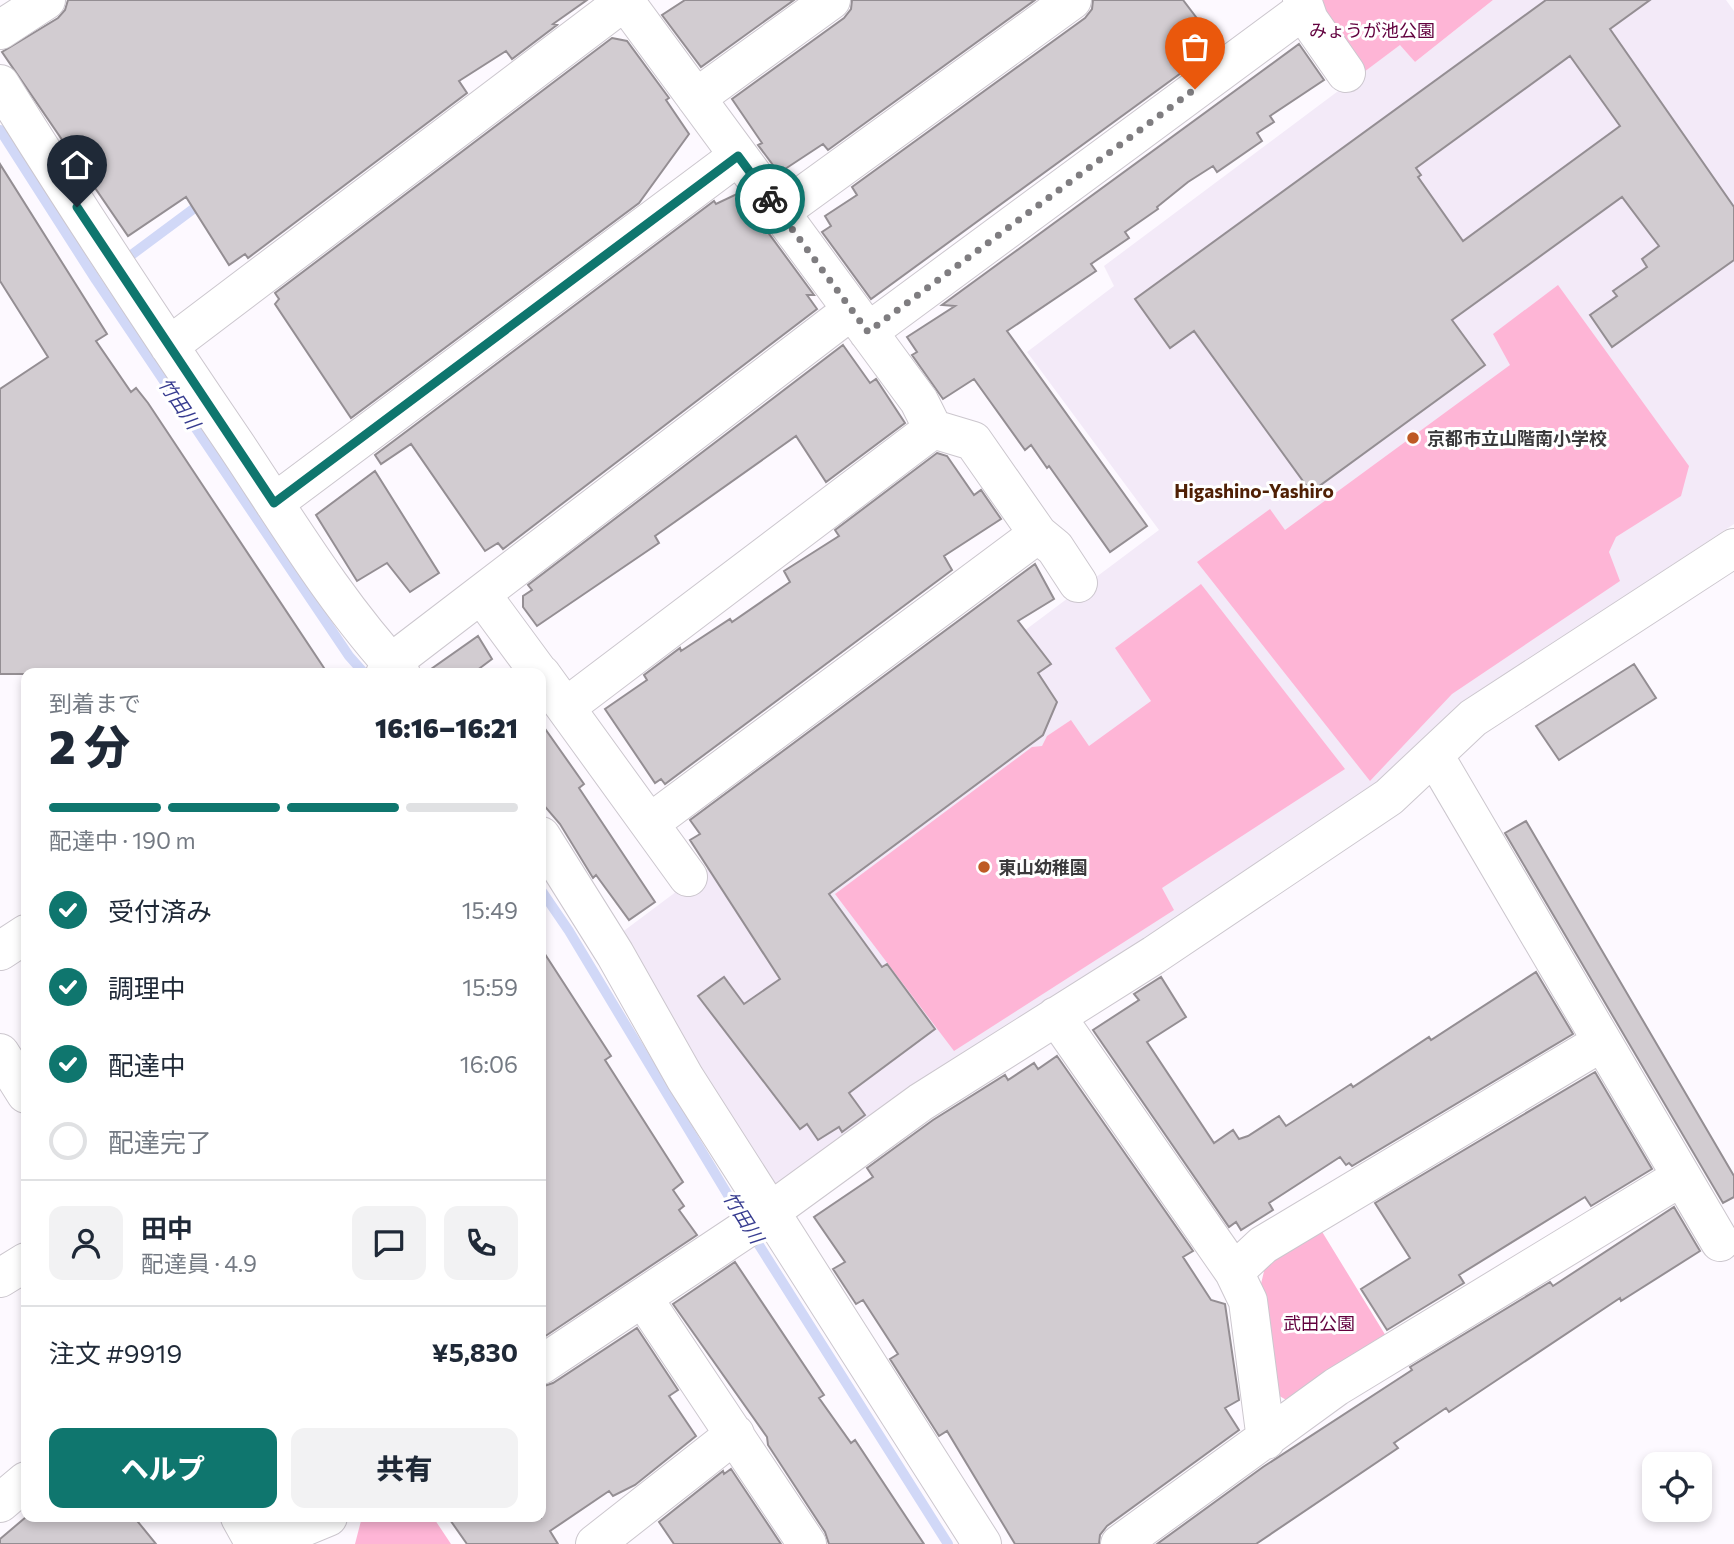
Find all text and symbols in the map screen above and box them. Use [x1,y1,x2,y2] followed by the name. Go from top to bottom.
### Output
[1165,17,1225,89] pin
[1309,19,1435,41] park label: みょうが池公園
[1176,28,1214,66] icon: bag
[47,135,107,207] pin
[58,146,96,184] icon: home
[735,164,805,234] courier
[751,180,789,218] icon: bike
[155,373,207,435] water label: 竹田川
[1427,427,1607,449] place label: 京都市立山階南小学校
[1405,430,1421,446] marker: 京都市立山階南小学校
[1174,479,1334,502] district label: Higashino-Yashiro
[49,689,141,717] text: 到着まで
[375,712,518,743] text: 16:16–16:21
[49,717,130,773] text: 2 分
[49,826,196,854] text: 配達中 · 190 m
[998,856,1088,878] place label: 東山幼稚園
[976,859,992,875] marker: 東山幼稚園
[49,891,87,929] icon: check
[108,895,212,926] text: 受付済み
[462,896,518,924] text: 15:49
[49,968,87,1006] icon: check
[108,972,186,1003] text: 調理中
[462,973,518,1001] text: 15:59
[49,1045,87,1083] icon: check
[108,1049,186,1080] text: 配達中
[460,1050,518,1078] text: 16:06
[108,1126,212,1157] text: 配達完了
[719,1187,770,1249] water label: 竹田川
[49,1206,123,1280] button: person
[352,1206,426,1280] button: chat
[444,1206,518,1280] button: phone
[141,1212,193,1243] text: 田中
[141,1249,257,1277] text: 配達員 · 4.9
[1283,1312,1355,1334] park label: 武田公園
[432,1336,518,1367] text: ¥5,830
[49,1337,182,1368] text: 注文 #9919
[49,1428,277,1508] button: ヘルプ
[291,1428,518,1508] button: 共有
[1642,1452,1712,1522] map controls
[1642,1452,1712,1522] button: locate

